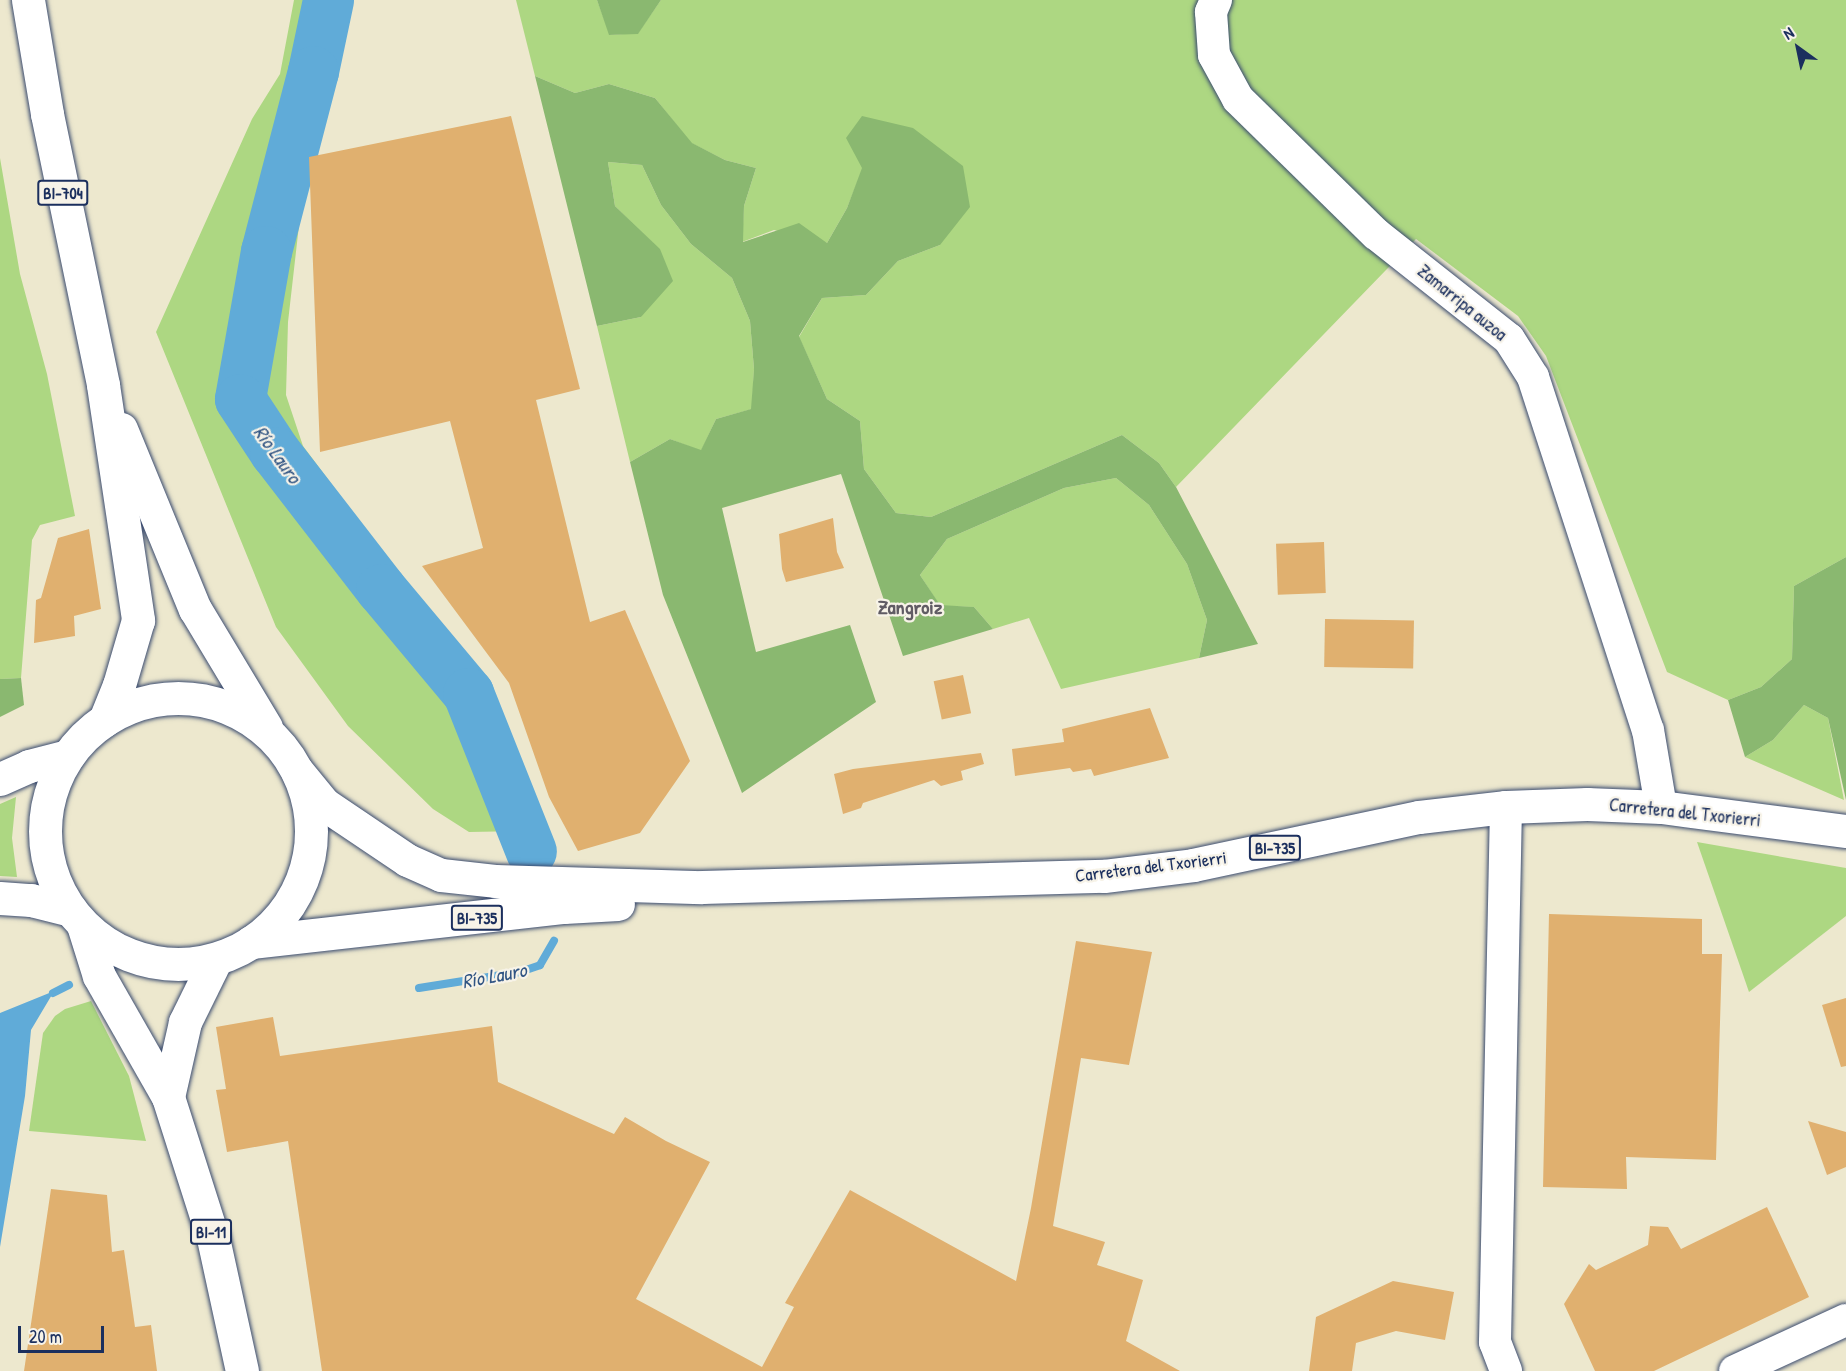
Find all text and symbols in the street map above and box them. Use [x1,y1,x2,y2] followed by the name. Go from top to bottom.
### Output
[1768,18,1828,78] north arrow
[1779,21,1798,44] text: N
[36,180,90,206] road number: BI-704
[1413,260,1511,346] street label: Zamarripa auzoa
[249,421,307,487] water label: Río Lauro
[878,594,942,618] district label: Zangroiz
[1608,794,1762,832] street label: Carretera del Txorierri
[1248,835,1302,861] road number: BI-735
[1074,847,1228,887] street label: Carretera del Txorierri
[450,905,504,931] road number: BI-735
[460,957,528,993] water label: Río Lauro
[190,1219,232,1245] road number: BI-11
[21,1314,106,1352] scale bar
[29,1324,62,1349] text: 20 m

